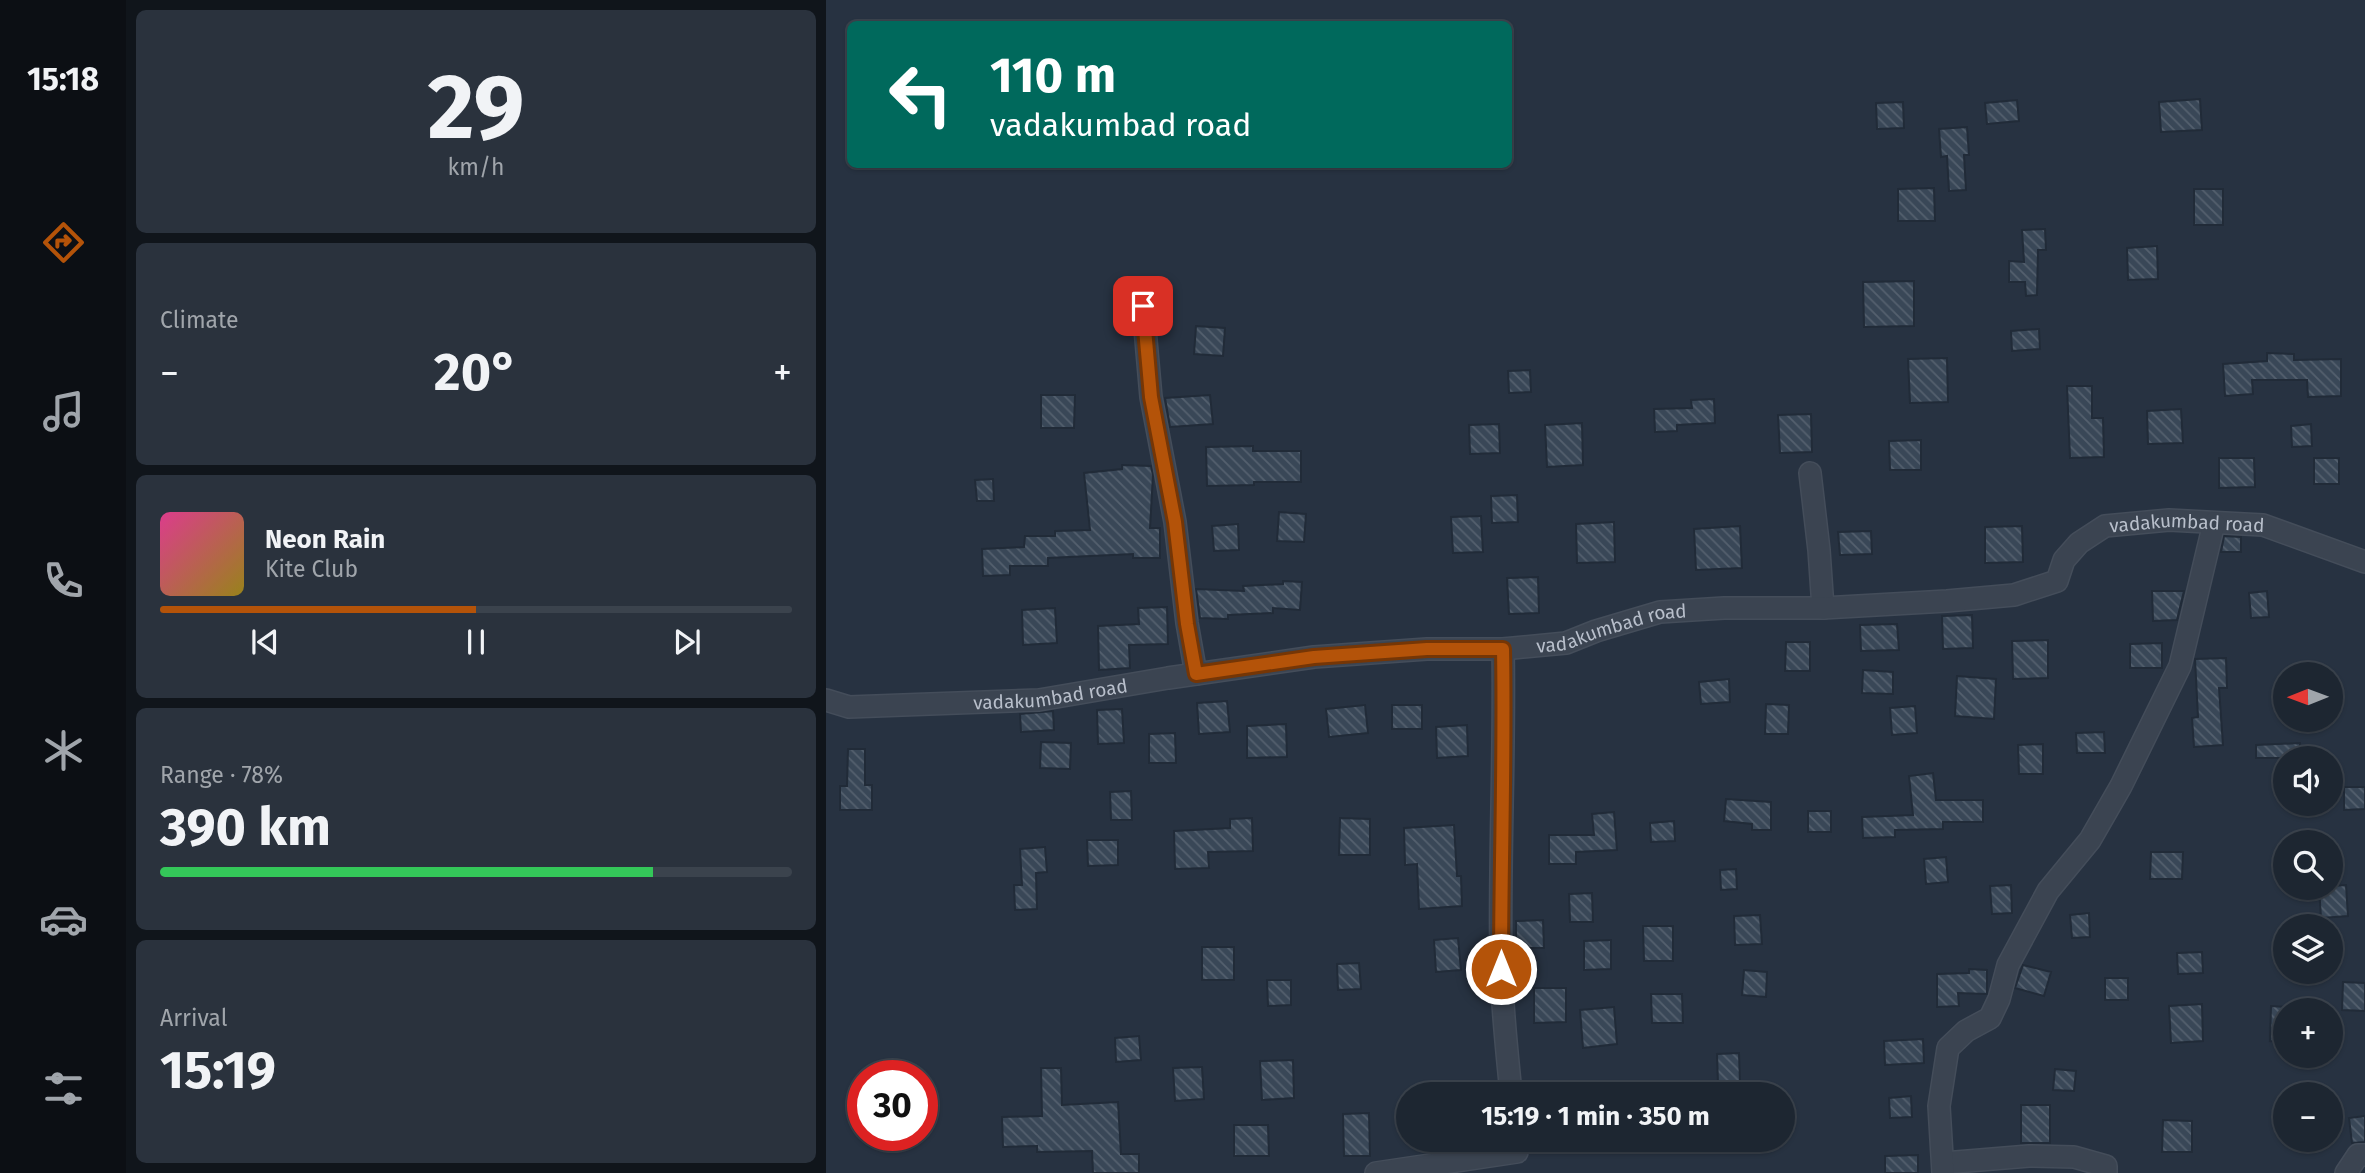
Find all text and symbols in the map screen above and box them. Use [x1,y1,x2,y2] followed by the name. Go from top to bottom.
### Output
[990,46,1116,105] text: 110 m
[875,49,966,140] icon: left
[427,53,525,162] text: 29
[27,60,99,98] text: 15:18
[990,106,1251,144] text: vadakumbad road
[448,153,504,181] text: km/h
[39,218,88,267] icon: directions
[1113,276,1173,336] pin
[1124,287,1162,325] icon: arrive
[160,306,239,334] text: Climate
[434,341,518,404] text: 20°
[160,350,179,396] text: −
[773,350,792,396] text: +
[39,387,88,436] icon: music
[2108,509,2265,538] street label: vadakumbad road
[265,524,385,555] text: Neon Rain
[265,555,358,583] text: Kite Club
[39,556,88,605] icon: phone
[1535,599,1687,658] street label: vadakumbad road
[246,623,284,661] icon: previous
[457,623,495,661] icon: pause
[668,623,706,661] icon: next
[2273,662,2343,732] north arrow
[2273,662,2343,1152] map controls
[973,674,1129,714] street label: vadakumbad road
[39,726,88,775] icon: climate
[2273,746,2343,816] button: sound
[160,761,283,789] text: Range · 78%
[160,796,331,859] text: 390 km
[2273,830,2343,900] button: search
[39,895,88,944] icon: car
[2273,914,2343,984] button: layers
[1464,932,1538,1006] position arrow
[2273,998,2343,1068] button: +
[160,1004,227,1032] text: Arrival
[160,1039,276,1102] text: 15:19
[847,1060,938,1151] speed limit sign: 30
[39,1064,88,1113] icon: filters
[2273,1082,2343,1152] button: −
[1481,1101,1710,1132] text: 15:19 · 1 min · 350 m

